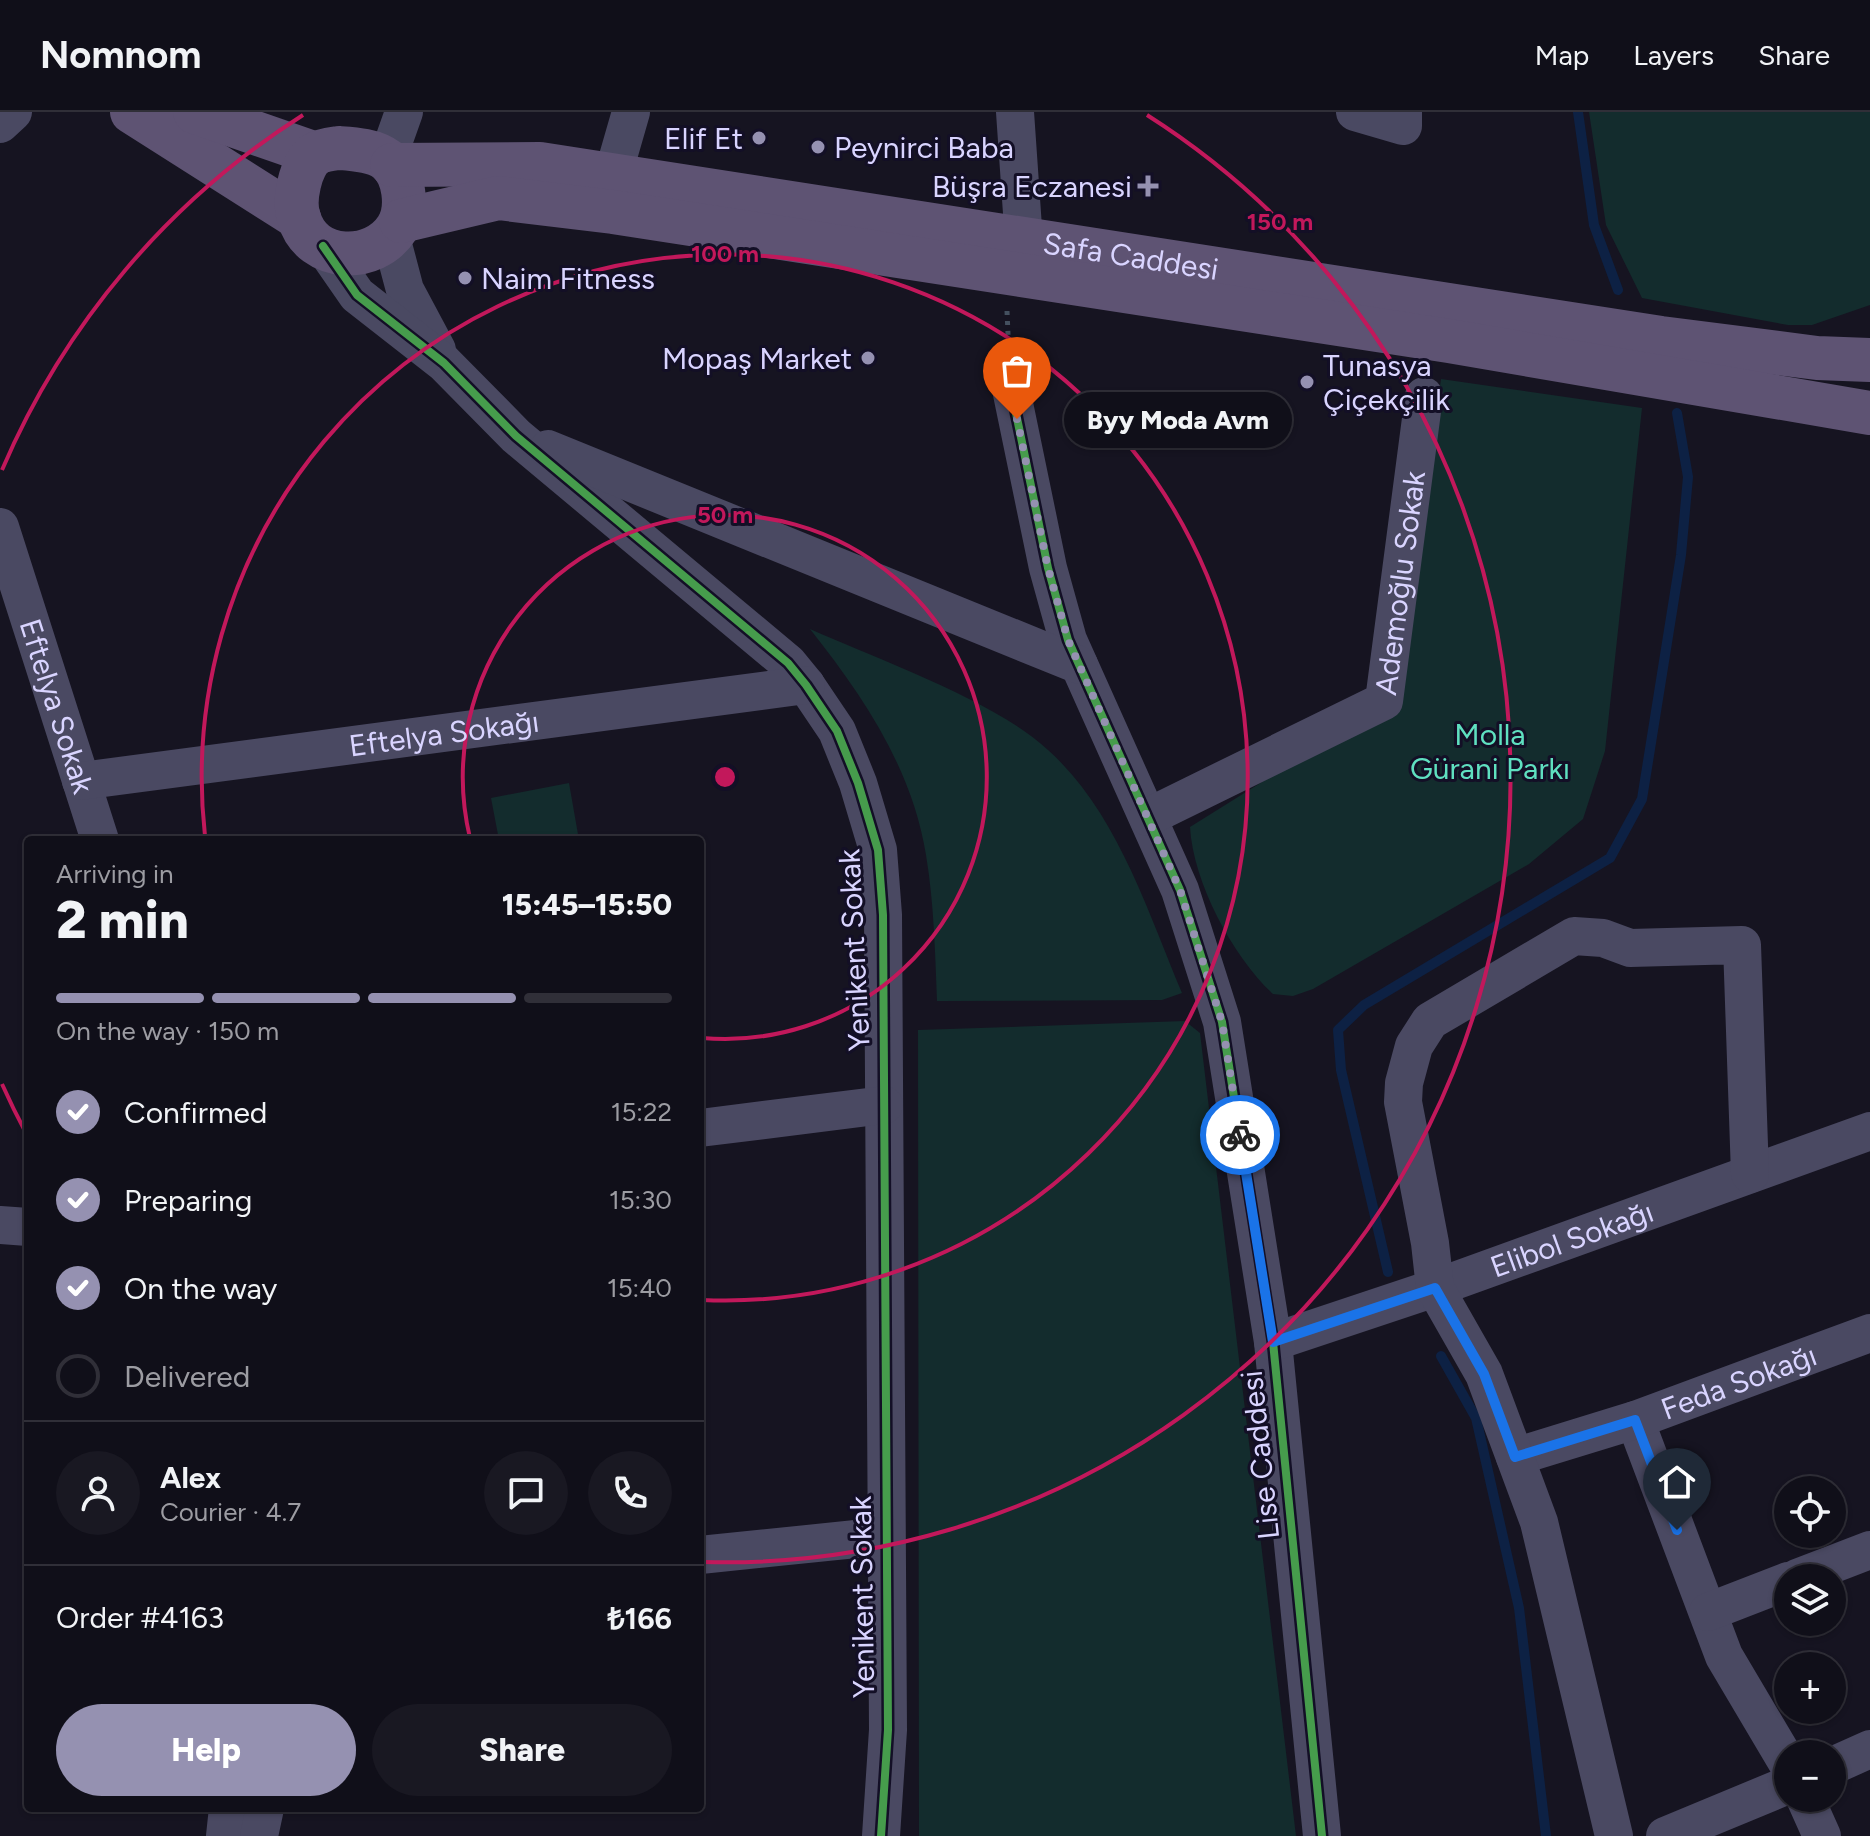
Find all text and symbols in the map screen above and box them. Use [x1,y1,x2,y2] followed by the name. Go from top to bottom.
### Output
[40,32,201,78] text: Nomnom
[1535,38,1589,72] text: Map
[1633,38,1714,72] text: Layers
[1758,38,1830,72] text: Share
[664,120,743,157] place label: Elif Et
[750,129,768,147] marker: Elif Et
[834,129,1014,166] place label: Peynirci Baba
[809,138,827,156] marker: Peynirci Baba
[932,168,1132,205] place label: Büşra Eczanesi
[1139,177,1157,195] marker: Büşra Eczanesi
[1247,207,1313,236] text: 150 m
[1041,224,1221,288] street label: Safa Caddesi
[691,239,759,268] text: 100 m
[481,260,655,297] place label: Naim Fitness
[456,269,474,287] marker: Naim Fitness
[983,337,1051,419] pin
[662,340,852,377] place label: Mopaş Market
[1323,347,1450,418] place label: Tunasya Çiçekçilik
[859,349,877,367] marker: Mopaş Market
[995,349,1039,393] icon: bag
[1298,373,1316,391] marker: Tunasya Çiçekçilik
[1065,391,1293,447] callout: Byy Moda Avm
[1087,404,1269,436] text: Byy Moda Avm
[1366,468,1433,697] street label: Ademoğlu Sokak
[697,500,753,529] text: 50 m
[12,614,103,798] street label: Eftelya Sokak
[347,702,541,764] street label: Eftelya Sokağı
[1410,716,1570,787] park label: Molla Gürani Parkı
[711,763,739,791] centre of rings
[830,848,878,1052] street label: Yenikent Sokak
[56,858,174,890] text: Arriving in
[502,886,672,923] text: 15:45–15:50
[56,889,189,951] text: 2 min
[56,1015,279,1047] text: On the way · 150 m
[56,1090,100,1134] icon: check
[124,1094,267,1131] text: Confirmed
[1200,1095,1280,1175] courier
[611,1096,672,1128] text: 15:22
[1218,1113,1262,1157] icon: bike
[56,1178,100,1222] icon: check
[124,1182,252,1219] text: Preparing
[609,1184,672,1216] text: 15:30
[1485,1192,1658,1285] street label: Elibol Sokağı
[56,1266,100,1310] icon: check
[124,1270,277,1307] text: On the way
[607,1272,672,1304] text: 15:40
[1656,1336,1821,1427] street label: Feda Sokağı
[124,1358,250,1395] text: Delivered
[1233,1369,1287,1541] street label: Lise Caddesi
[1643,1448,1711,1530] pin
[56,1451,140,1535] button: person
[484,1451,568,1535] button: chat
[588,1451,672,1535] button: phone
[160,1459,221,1496] text: Alex
[1655,1460,1699,1504] icon: home
[1774,1476,1846,1812] map controls
[1774,1476,1846,1548] button: locate
[842,1495,882,1699] street label: Yenikent Sokak
[160,1496,301,1528] text: Courier · 4.7
[1774,1564,1846,1636] button: layers
[56,1599,224,1636] text: Order #4163
[607,1600,672,1637] text: ₺166
[1774,1652,1846,1724] button: +
[56,1704,356,1796] button: Help
[372,1704,672,1796] button: Share
[1774,1740,1846,1812] button: −

